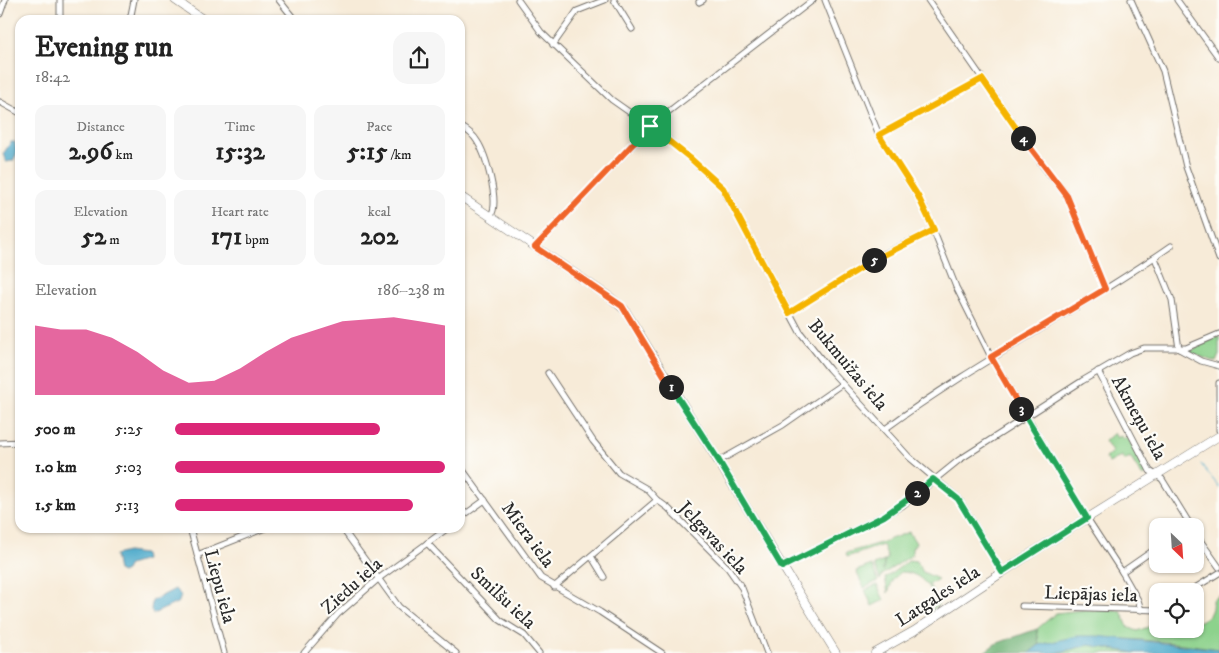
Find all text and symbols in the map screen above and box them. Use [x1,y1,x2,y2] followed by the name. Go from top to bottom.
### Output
[35,30,173,65] text: Evening run
[393,32,445,84] button: share
[35,67,70,87] text: 18:42
[629,105,671,147] pin
[636,112,664,140] icon: arrive
[77,118,125,136] text: Distance
[225,118,255,136] text: Time
[366,118,392,136] text: Pace
[1010,126,1036,150] pin: 4
[1019,129,1028,147] text: 4
[68,136,112,167] text: 2.96
[215,136,265,167] text: 15:32
[347,136,387,167] text: 5:15
[112,146,133,164] text: km
[387,146,412,164] text: /km
[74,203,128,221] text: Elevation
[211,203,269,221] text: Heart rate
[368,203,391,221] text: kcal
[82,221,106,252] text: 52
[211,221,242,252] text: 171
[360,221,398,252] text: 202
[106,231,120,249] text: m
[242,231,269,249] text: bpm
[862,248,886,272] pin: 5
[871,251,878,269] text: 5
[35,280,97,300] text: Elevation
[377,280,445,300] text: 186–238 m
[803,315,893,415] street label: Bukmuižas iela
[1106,371,1171,464] street label: Akmeņu iela
[658,374,684,400] pin: 1
[669,378,674,396] text: 1
[1008,396,1034,422] pin: 3
[1019,400,1024,418] text: 3
[35,419,76,439] text: 500 m
[115,419,143,439] text: 5:25
[35,457,77,477] text: 1.0 km
[115,457,142,477] text: 5:03
[904,480,930,506] pin: 2
[914,484,921,502] text: 2
[35,495,76,515] text: 1.5 km
[115,495,139,515] text: 5:13
[672,495,753,579] street label: Jelgavas iela
[496,497,559,572] street label: Miera iela
[1149,518,1204,572] north arrow
[1149,518,1204,638] map controls
[199,547,240,626] street label: Liepu iela
[317,553,387,620] street label: Ziedu iela
[891,561,984,632] street label: Latgales iela
[466,562,540,634] street label: Smilšu iela
[1044,581,1138,608] street label: Liepājas iela
[1149,583,1204,638] button: locate

